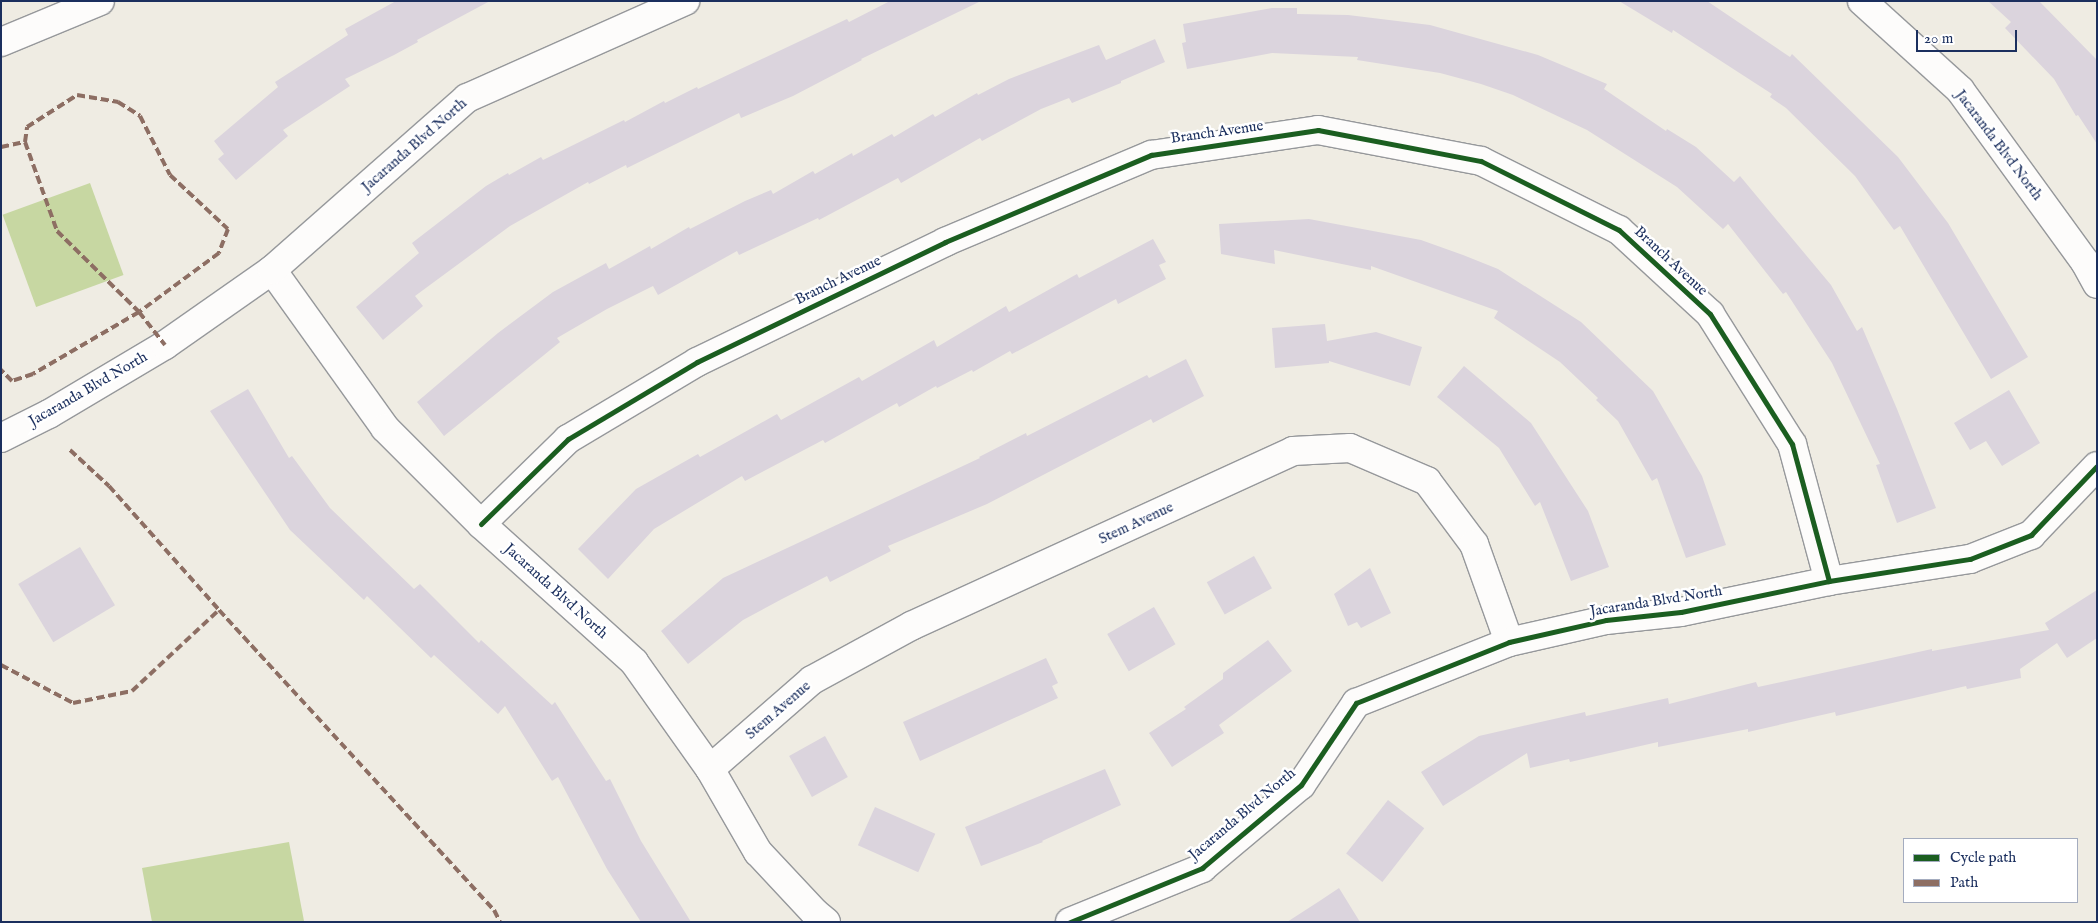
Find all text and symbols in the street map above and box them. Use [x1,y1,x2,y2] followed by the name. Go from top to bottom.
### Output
[1918,20,2019,52] scale bar
[1924,29,1953,48] text: 20 m
[1952,86,2046,204] street label: Jacaranda Blvd North
[358,94,470,196] street label: Jacaranda Blvd North
[1169,117,1265,147] street label: Branch Avenue
[1631,223,1711,299] street label: Branch Avenue
[792,251,884,309] street label: Branch Avenue
[26,348,150,430] street label: Jacaranda Blvd North
[1096,498,1176,548] street label: Stem Avenue
[500,540,612,642] street label: Jacaranda Blvd North
[1589,582,1723,620] street label: Jacaranda Blvd North
[742,677,814,743] street label: Stem Avenue
[1185,764,1299,864] street label: Jacaranda Blvd North
[1903,838,2078,903] legend
[1950,848,2016,867] text: Cycle path
[1950,873,1978,892] text: Path

